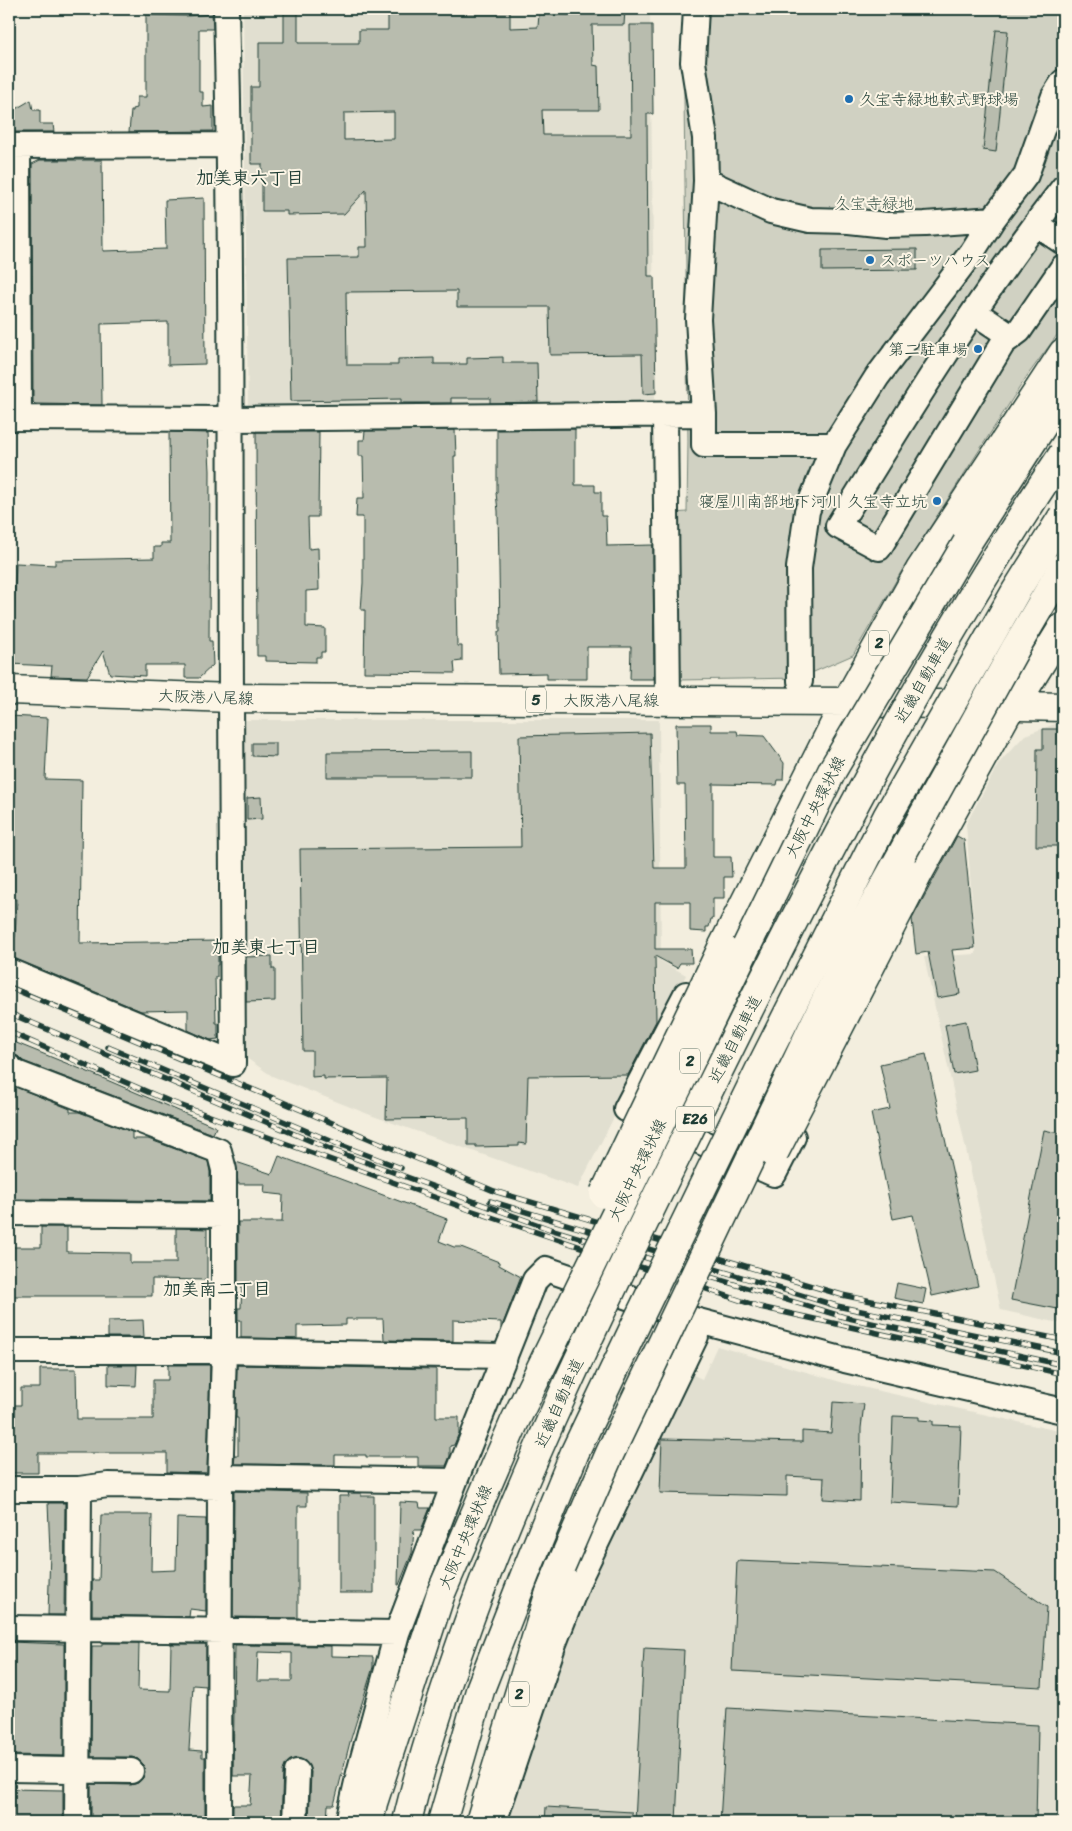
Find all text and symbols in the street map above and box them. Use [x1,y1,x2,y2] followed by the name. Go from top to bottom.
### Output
[859,85,1019,114] place label: 久宝寺緑地軟式野球場
[843,93,855,105] marker: 久宝寺緑地軟式野球場
[196,162,304,194] district label: 加美東六丁目
[834,189,914,218] park label: 久宝寺緑地
[880,246,990,275] place label: スポーツハウス
[864,254,876,266] marker: スポーツハウス
[888,335,968,364] place label: 第二駐車場
[972,343,984,355] marker: 第二駐車場
[699,487,927,516] place label: 寝屋川南部地下河川 久宝寺立坑
[931,495,943,507] marker: 寝屋川南部地下河川 久宝寺立坑
[869,630,889,656] road number: 2
[886,631,960,729] street label: 近畿自動車道
[158,681,254,713] street label: 大阪港八尾線
[563,686,659,715] street label: 大阪港八尾線
[526,688,546,712] road number: 5
[777,751,853,863] street label: 大阪中央環状線
[212,931,320,963] district label: 加美東七丁目
[700,990,770,1088] street label: 近畿自動車道
[680,1048,700,1074] road number: 2
[676,1106,714,1132] road number: E26
[599,1113,675,1227] street label: 大阪中央環状線
[163,1273,271,1305] district label: 加美南二丁目
[526,1353,592,1453] street label: 近畿自動車道
[430,1480,500,1594] street label: 大阪中央環状線
[509,1682,529,1706] road number: 2

